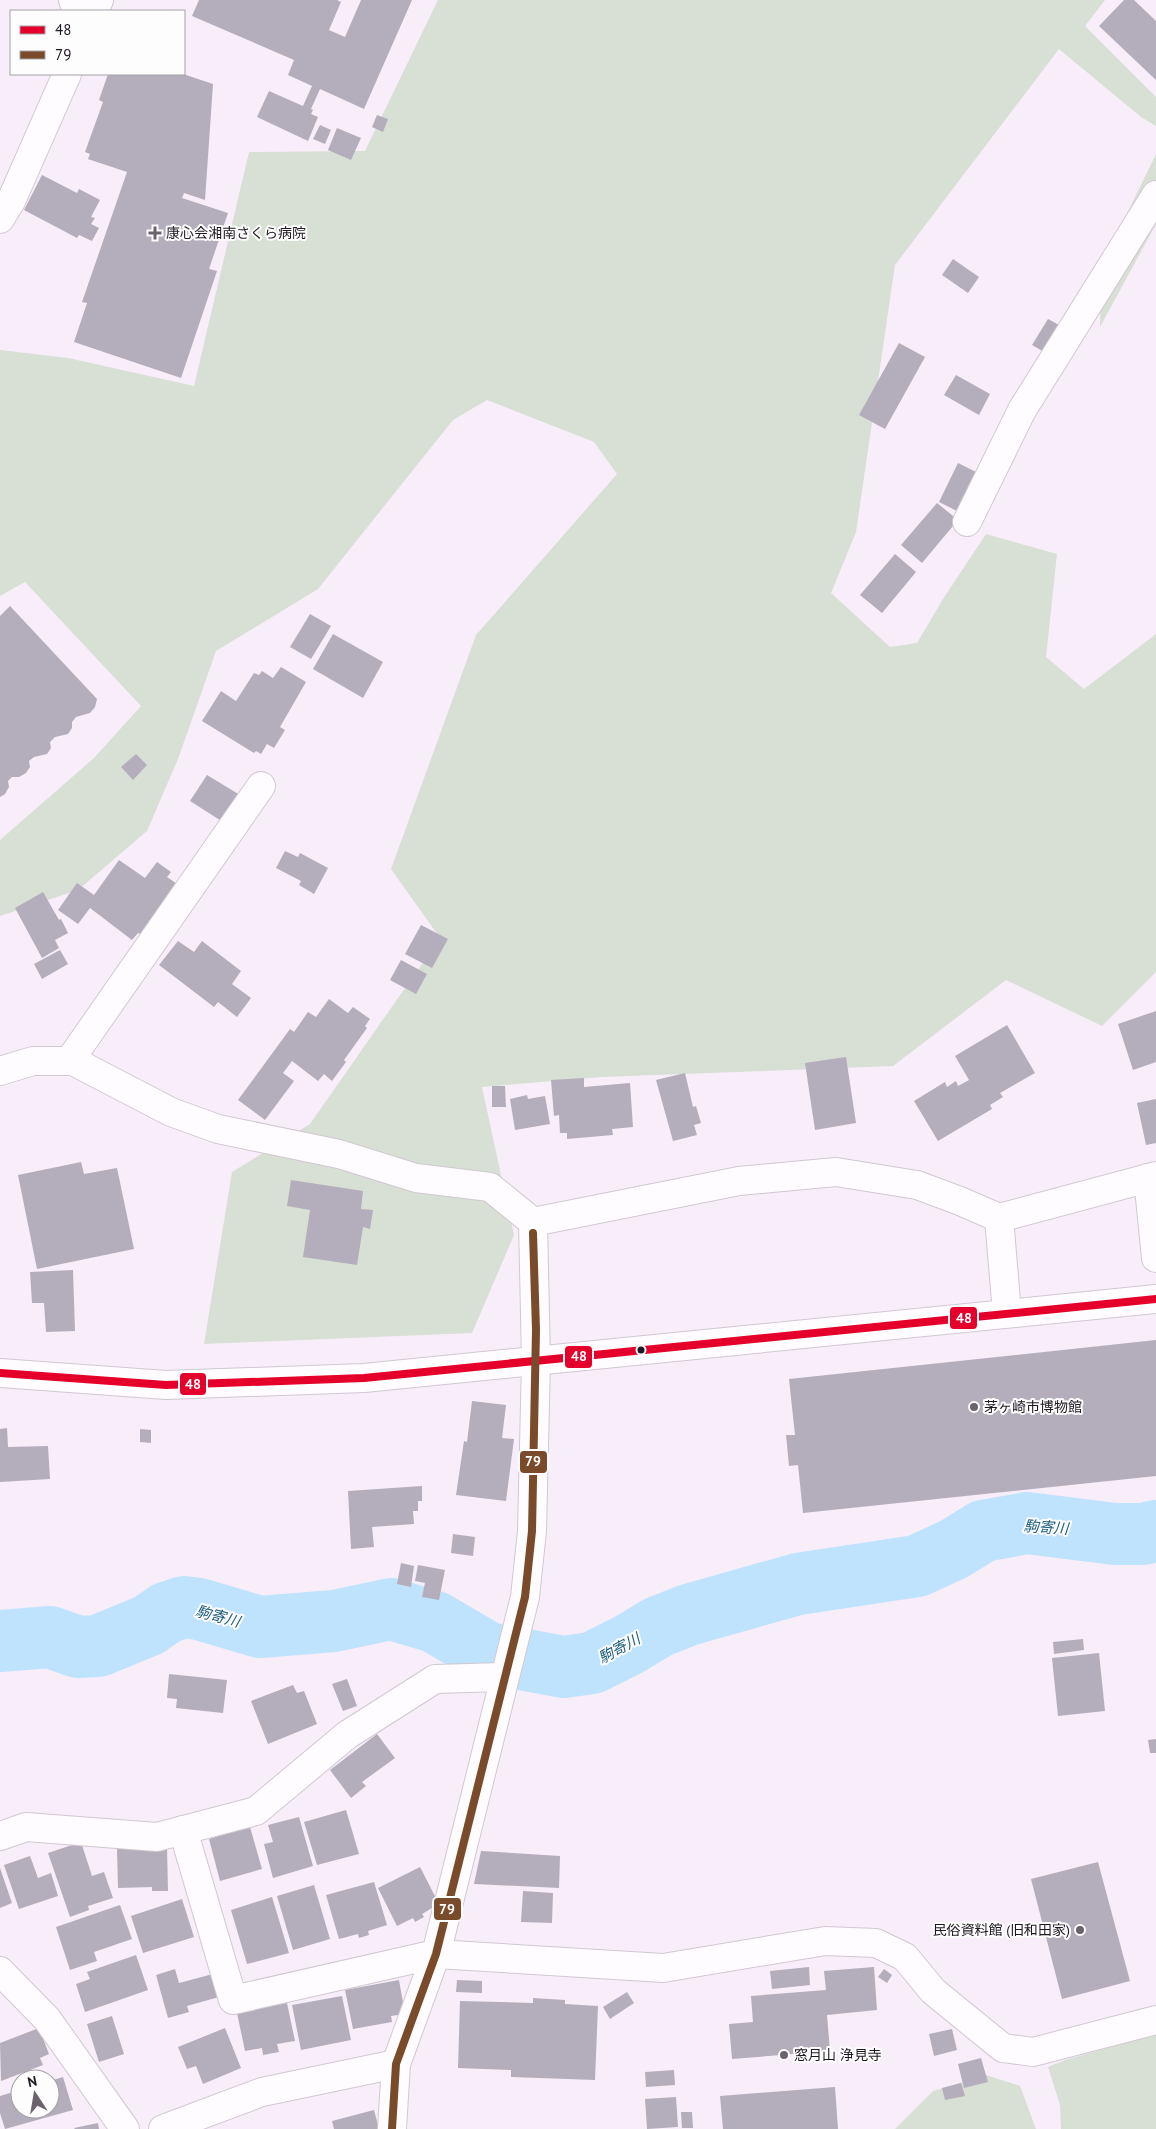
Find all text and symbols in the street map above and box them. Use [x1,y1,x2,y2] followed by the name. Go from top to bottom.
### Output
[10,10,185,75] legend
[55,20,71,39] text: 48
[55,45,71,64] text: 79
[166,224,306,242] place label: 康心会湘南さくら病院
[148,226,162,240] marker: 康心会湘南さくら病院
[949,1306,978,1330] line badge: 48
[956,1309,972,1327] text: 48
[564,1345,593,1369] line badge: 48
[636,1345,646,1355] unlabelled marker
[571,1347,587,1365] text: 48
[179,1372,207,1396] line badge: 48
[185,1375,201,1393] text: 48
[984,1398,1082,1416] place label: 茅ヶ崎市博物館
[968,1401,980,1413] marker: 茅ヶ崎市博物館
[519,1450,548,1474] line badge: 79
[525,1452,541,1470] text: 79
[1023,1516,1071,1538] water label: 駒寄川
[194,1601,244,1632] water label: 駒寄川
[595,1628,645,1667] water label: 駒寄川
[433,1897,462,1921] line badge: 79
[439,1900,455,1918] text: 79
[932,1921,1070,1939] place label: 民俗資料館 (旧和田家)
[1074,1924,1086,1936] marker: 民俗資料館 (旧和田家)
[794,2046,882,2064] place label: 窓月山 浄見寺
[778,2049,790,2061] marker: 窓月山 浄見寺
[10,2069,60,2119] north arrow
[26,2072,39,2091] text: N

